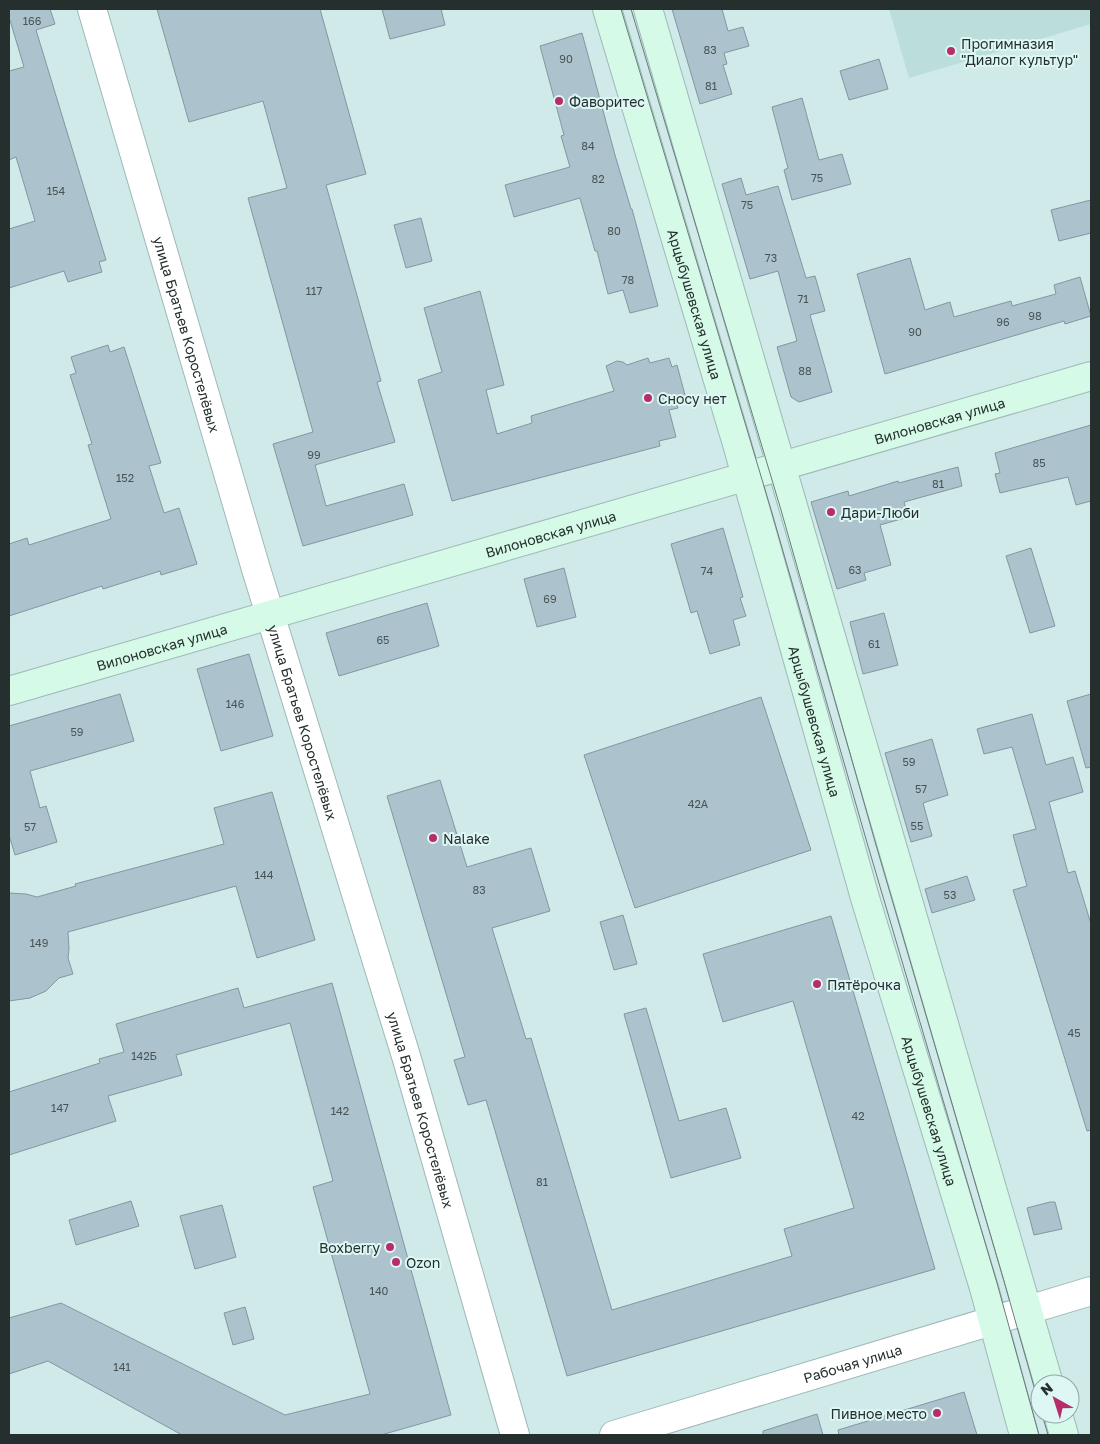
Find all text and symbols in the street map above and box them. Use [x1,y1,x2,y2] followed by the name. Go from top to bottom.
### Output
[23,14,42,27] house number: 166
[961,35,1078,68] place label: Прогимназия "Диалог культур"
[703,43,717,56] house number: 83
[945,45,957,57] marker: Прогимназия "Диалог культур"
[559,52,573,65] house number: 90
[705,79,717,92] house number: 81
[569,93,645,110] place label: Фаворитес
[553,95,565,107] marker: Фаворитес
[581,139,595,152] house number: 84
[811,171,823,184] house number: 75
[591,172,605,185] house number: 82
[47,184,65,197] house number: 154
[741,198,753,211] house number: 75
[607,224,621,237] house number: 80
[665,227,726,381] street label: Арцыбушевская улица
[150,234,224,435] street label: улица Братьев Коростелёвых
[765,251,777,264] house number: 73
[622,273,635,286] house number: 78
[306,284,322,297] house number: 117
[797,292,809,305] house number: 71
[1028,309,1042,322] house number: 98
[996,315,1010,328] house number: 96
[908,325,922,338] house number: 90
[798,364,812,377] house number: 88
[658,390,727,407] place label: Сносу нет
[642,392,654,404] marker: Сносу нет
[872,393,1007,447] street label: Вилоновская улица
[307,448,321,461] house number: 99
[1032,456,1046,469] house number: 85
[116,471,134,484] house number: 152
[932,477,944,490] house number: 81
[841,504,919,521] place label: Дари-Люби
[483,506,618,560] street label: Вилоновская улица
[825,506,837,518] marker: Дари-Люби
[848,563,862,576] house number: 63
[701,564,714,577] house number: 74
[543,592,557,605] house number: 69
[94,619,229,674] street label: Вилоновская улица
[265,623,341,823] street label: улица Братьев Коростелёвых
[376,633,390,646] house number: 65
[868,637,880,650] house number: 61
[786,644,845,799] street label: Арцыбушевская улица
[226,697,245,710] house number: 146
[70,725,84,738] house number: 59
[902,755,916,768] house number: 59
[915,782,927,795] house number: 57
[688,797,709,810] house number: 42А
[911,819,923,832] house number: 55
[24,820,36,833] house number: 57
[443,830,490,847] place label: Nalake
[427,832,439,844] marker: Nalake
[255,868,274,881] house number: 144
[472,883,486,896] house number: 83
[944,888,956,901] house number: 53
[30,936,48,949] house number: 149
[827,976,901,993] place label: Пятёрочка
[811,978,823,990] marker: Пятёрочка
[384,1010,458,1210] street label: улица Братьев Коростелёвых
[1067,1026,1081,1039] house number: 45
[899,1033,961,1188] street label: Арцыбушевская улица
[131,1049,157,1062] house number: 142Б
[51,1101,69,1114] house number: 147
[331,1104,349,1117] house number: 142
[851,1109,865,1122] house number: 42
[536,1175,548,1188] house number: 81
[319,1239,380,1256] place label: Boxberry
[384,1241,396,1253] marker: Boxberry
[406,1254,440,1271] place label: Ozon
[390,1256,402,1268] marker: Ozon
[370,1284,389,1297] house number: 140
[801,1340,904,1386] street label: Рабочая улица
[113,1360,131,1373] house number: 141
[1030,1374,1080,1424] north arrow
[1037,1379,1056,1398] text: N
[831,1405,927,1422] place label: Пивное место
[931,1407,943,1419] marker: Пивное место

